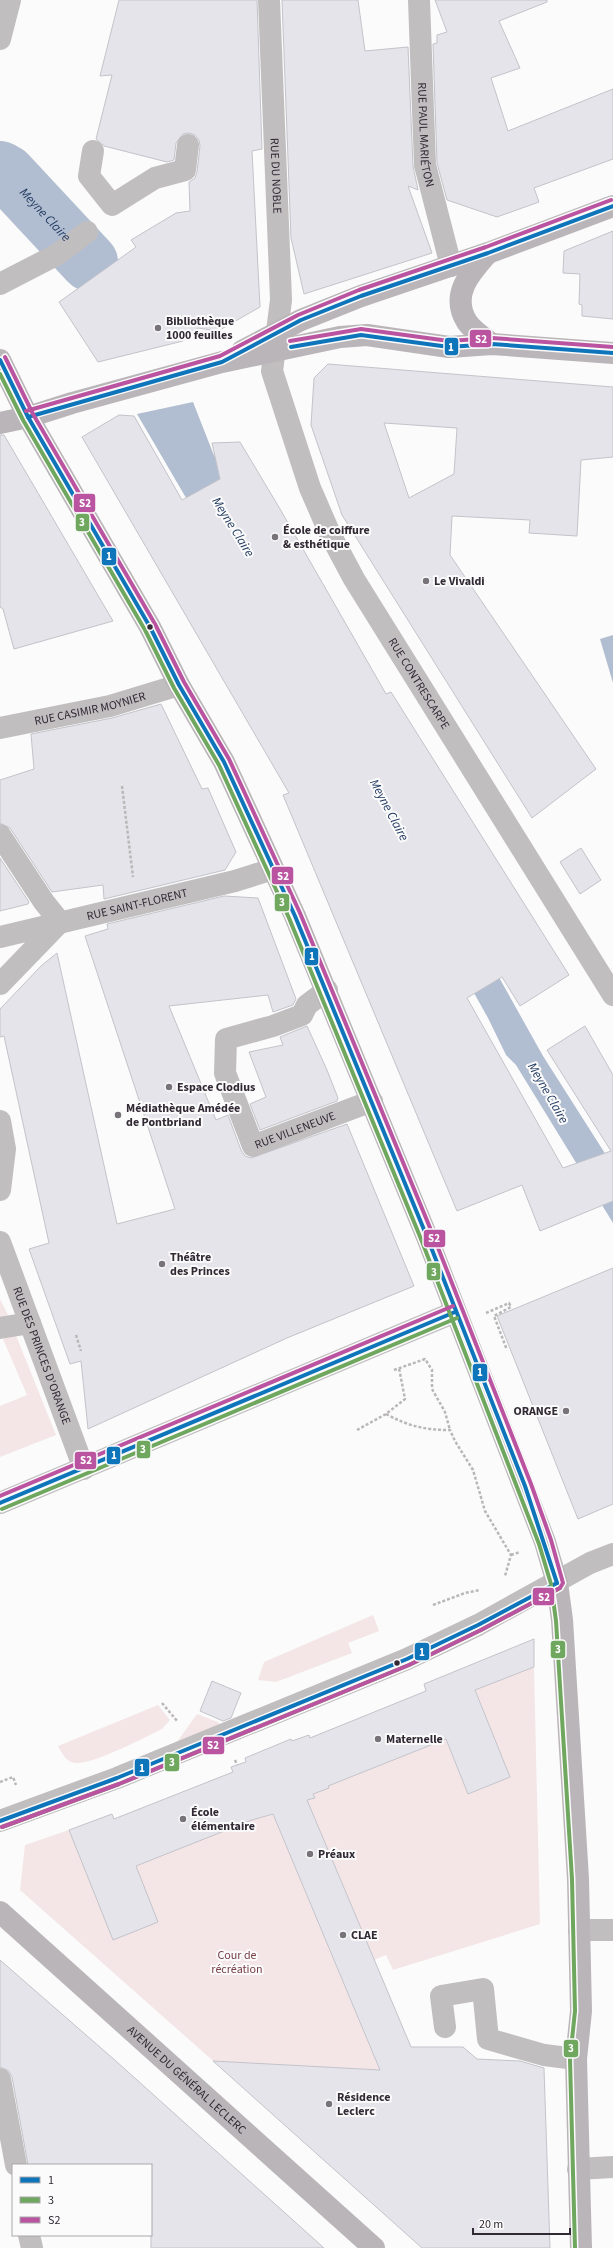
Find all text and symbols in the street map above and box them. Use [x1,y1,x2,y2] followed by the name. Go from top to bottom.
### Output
[413,82,439,189] street label: RUE PAUL MARIÉTON
[266,138,286,214] street label: RUE DU NOBLE
[15,184,75,246] water label: Meyne Claire
[166,313,234,344] place label: Bibliothèque 1000 feuilles
[153,323,163,333] marker: Bibliothèque 1000 feuilles
[469,329,492,348] line badge: S2
[475,332,487,347] text: S2
[444,337,459,356] line badge: 1
[448,340,454,355] text: 1
[73,493,96,513] line badge: S2
[207,494,259,560] water label: Meyne Claire
[79,496,91,511] text: S2
[75,513,90,532] line badge: 3
[79,515,85,530] text: 3
[283,522,370,553] place label: École de coiffure & esthétique
[270,532,280,542] marker: École de coiffure & esthétique
[101,547,117,566] line badge: 1
[106,549,112,564] text: 1
[434,573,485,590] place label: Le Vivaldi
[421,576,431,586] marker: Le Vivaldi
[145,622,155,632] unlabelled marker
[384,634,454,732] street label: RUE CONTRESCARPE
[33,687,148,729] street label: RUE CASIMIR MOYNIER
[365,776,413,844] water label: Meyne Claire
[271,866,294,885] line badge: S2
[277,869,289,884] text: S2
[85,884,190,925] street label: RUE SAINT-FLORENT
[274,893,290,912] line badge: 3
[279,895,285,910] text: 3
[304,947,319,966] line badge: 1
[309,949,315,964] text: 1
[523,1059,573,1127] water label: Meyne Claire
[177,1079,255,1096] place label: Espace Clodius
[164,1082,174,1092] marker: Espace Clodius
[126,1100,240,1131] place label: Médiathèque Amédée de Pontbriand
[252,1107,338,1153] street label: RUE VILLENEUVE
[113,1110,123,1120] marker: Médiathèque Amédée de Pontbriand
[423,1229,446,1248] line badge: S2
[428,1231,440,1246] text: S2
[170,1249,230,1280] place label: Théâtre des Princes
[157,1259,167,1269] marker: Théâtre des Princes
[426,1262,441,1281] line badge: 3
[431,1265,437,1280] text: 3
[9,1284,75,1427] street label: RUE DES PRINCES D'ORANGE
[472,1363,488,1382] line badge: 1
[477,1365,483,1380] text: 1
[513,1403,558,1420] place label: ORANGE
[561,1406,571,1416] marker: ORANGE
[136,1440,151,1459] line badge: 3
[140,1442,146,1457] text: 3
[106,1446,121,1465] line badge: 1
[111,1448,117,1463] text: 1
[74,1451,97,1470] line badge: S2
[80,1453,92,1468] text: S2
[532,1587,555,1606] line badge: S2
[538,1590,550,1605] text: S2
[550,1640,566,1659] line badge: 3
[414,1642,430,1661] line badge: 1
[555,1642,561,1657] text: 3
[419,1645,425,1660] text: 1
[392,1658,402,1668] unlabelled marker
[386,1731,443,1748] place label: Maternelle
[373,1734,383,1744] marker: Maternelle
[202,1736,225,1755] line badge: S2
[207,1738,219,1753] text: S2
[164,1753,180,1772] line badge: 3
[169,1755,175,1770] text: 3
[134,1758,150,1777] line badge: 1
[139,1761,145,1776] text: 1
[191,1804,255,1835] place label: École élémentaire
[178,1814,188,1824] marker: École élémentaire
[318,1846,355,1863] place label: Préaux
[305,1849,315,1859] marker: Préaux
[351,1927,378,1944] place label: CLAE
[338,1930,348,1940] marker: CLAE
[211,1947,263,1978] park label: Cour de récréation
[123,2022,250,2138] street label: AVENUE DU GÉNÉRAL LECLERC
[563,2039,579,2058] line badge: 3
[568,2041,574,2056] text: 3
[337,2089,391,2120] place label: Résidence Leclerc
[324,2099,334,2109] marker: Résidence Leclerc
[12,2164,152,2236] legend
[48,2172,54,2189] text: 1
[48,2192,54,2209] text: 3
[473,2210,570,2236] scale bar
[48,2212,60,2229] text: S2
[479,2216,503,2233] text: 20 m

